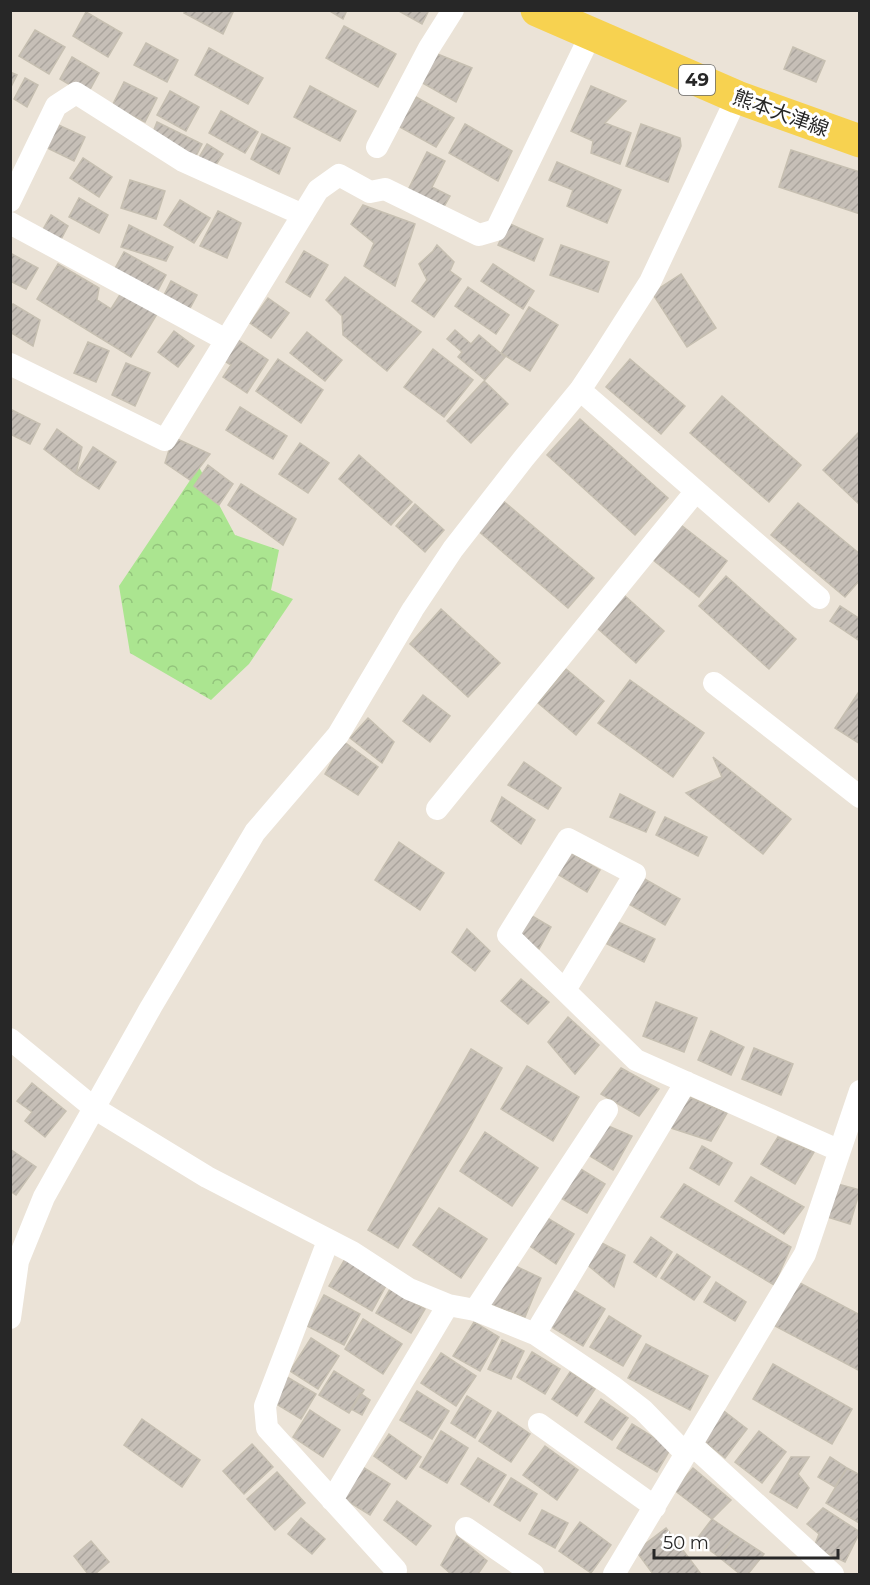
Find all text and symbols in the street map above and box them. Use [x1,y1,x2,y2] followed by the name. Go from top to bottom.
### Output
[679,65,715,95] road number: 49
[730,85,832,141] street label: 熊本大津線
[654,1522,838,1560] scale bar
[663,1532,709,1554] text: 50 m

